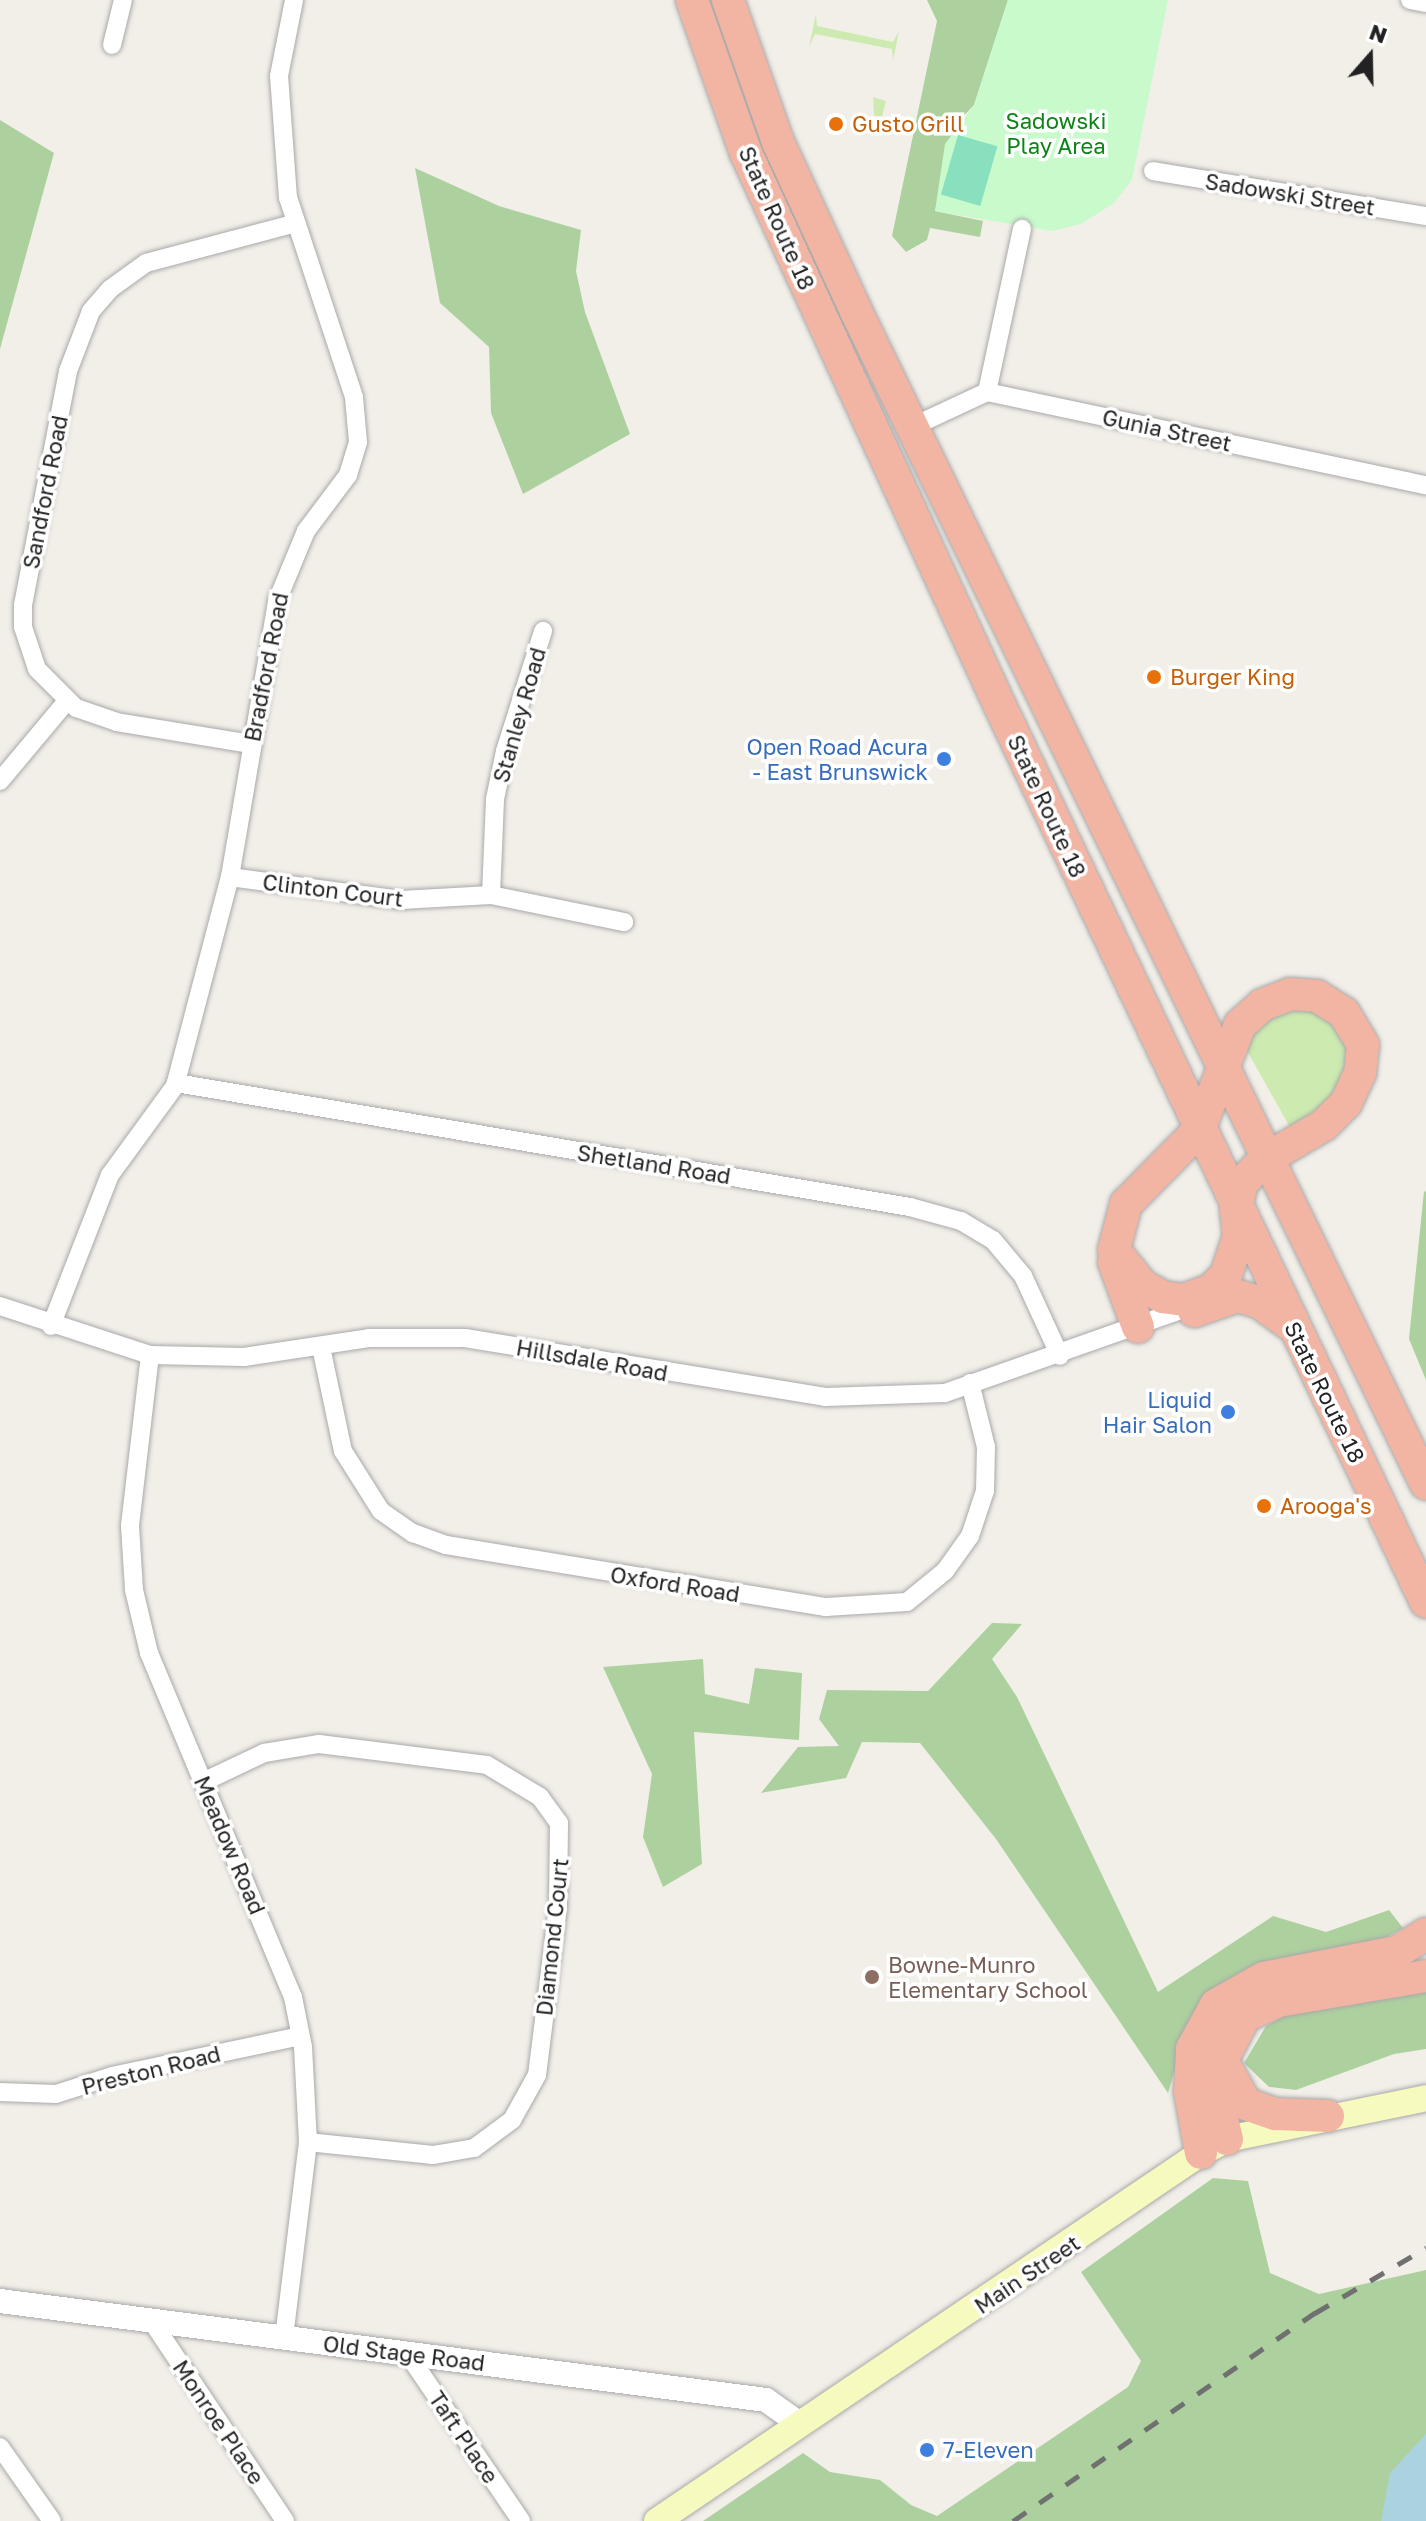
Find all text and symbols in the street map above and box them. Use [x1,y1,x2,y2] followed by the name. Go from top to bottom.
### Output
[1330,16,1410,96] north arrow
[1366,17,1391,49] text: N
[1006,107,1106,158] park label: Sadowski Play Area
[852,111,964,137] place label: Gusto Grill
[827,115,845,133] marker: Gusto Grill
[734,142,820,294] street label: State Route 18
[1203,168,1377,220] street label: Sadowski Street
[1100,403,1234,457] street label: Gunia Street
[17,413,73,571] street label: Sandford Road
[239,590,293,744] street label: Bradford Road
[487,644,551,786] street label: Stanley Road
[1170,664,1295,690] place label: Burger King
[1145,668,1163,686] marker: Burger King
[1002,731,1092,881] street label: State Route 18
[746,733,928,784] place label: Open Road Acura - East Brunswick
[935,750,953,768] marker: Open Road Acura - East Brunswick
[261,868,405,912] street label: Clinton Court
[575,1139,733,1189] street label: Shetland Road
[1279,1317,1371,1467] street label: State Route 18
[514,1334,670,1386] street label: Hillsdale Road
[1103,1386,1212,1438] place label: Liquid Hair Salon
[1219,1403,1237,1421] marker: Liquid Hair Salon
[1280,1493,1372,1519] place label: Arooga's
[1255,1497,1273,1515] marker: Arooga's
[609,1561,741,1607] street label: Oxford Road
[189,1772,271,1918] street label: Meadow Road
[531,1857,573,2017] street label: Diamond Court
[888,1951,1088,2002] place label: Bowne-Munro Elementary School
[863,1968,881,1986] marker: Bowne-Munro Elementary School
[79,2040,223,2100] street label: Preston Road
[969,2229,1085,2319] street label: Main Street
[322,2330,486,2376] street label: Old Stage Road
[168,2355,270,2489] street label: Monroe Place
[424,2386,504,2488] street label: Taft Place
[943,2437,1034,2463] place label: 7-Eleven
[918,2441,936,2459] marker: 7-Eleven

